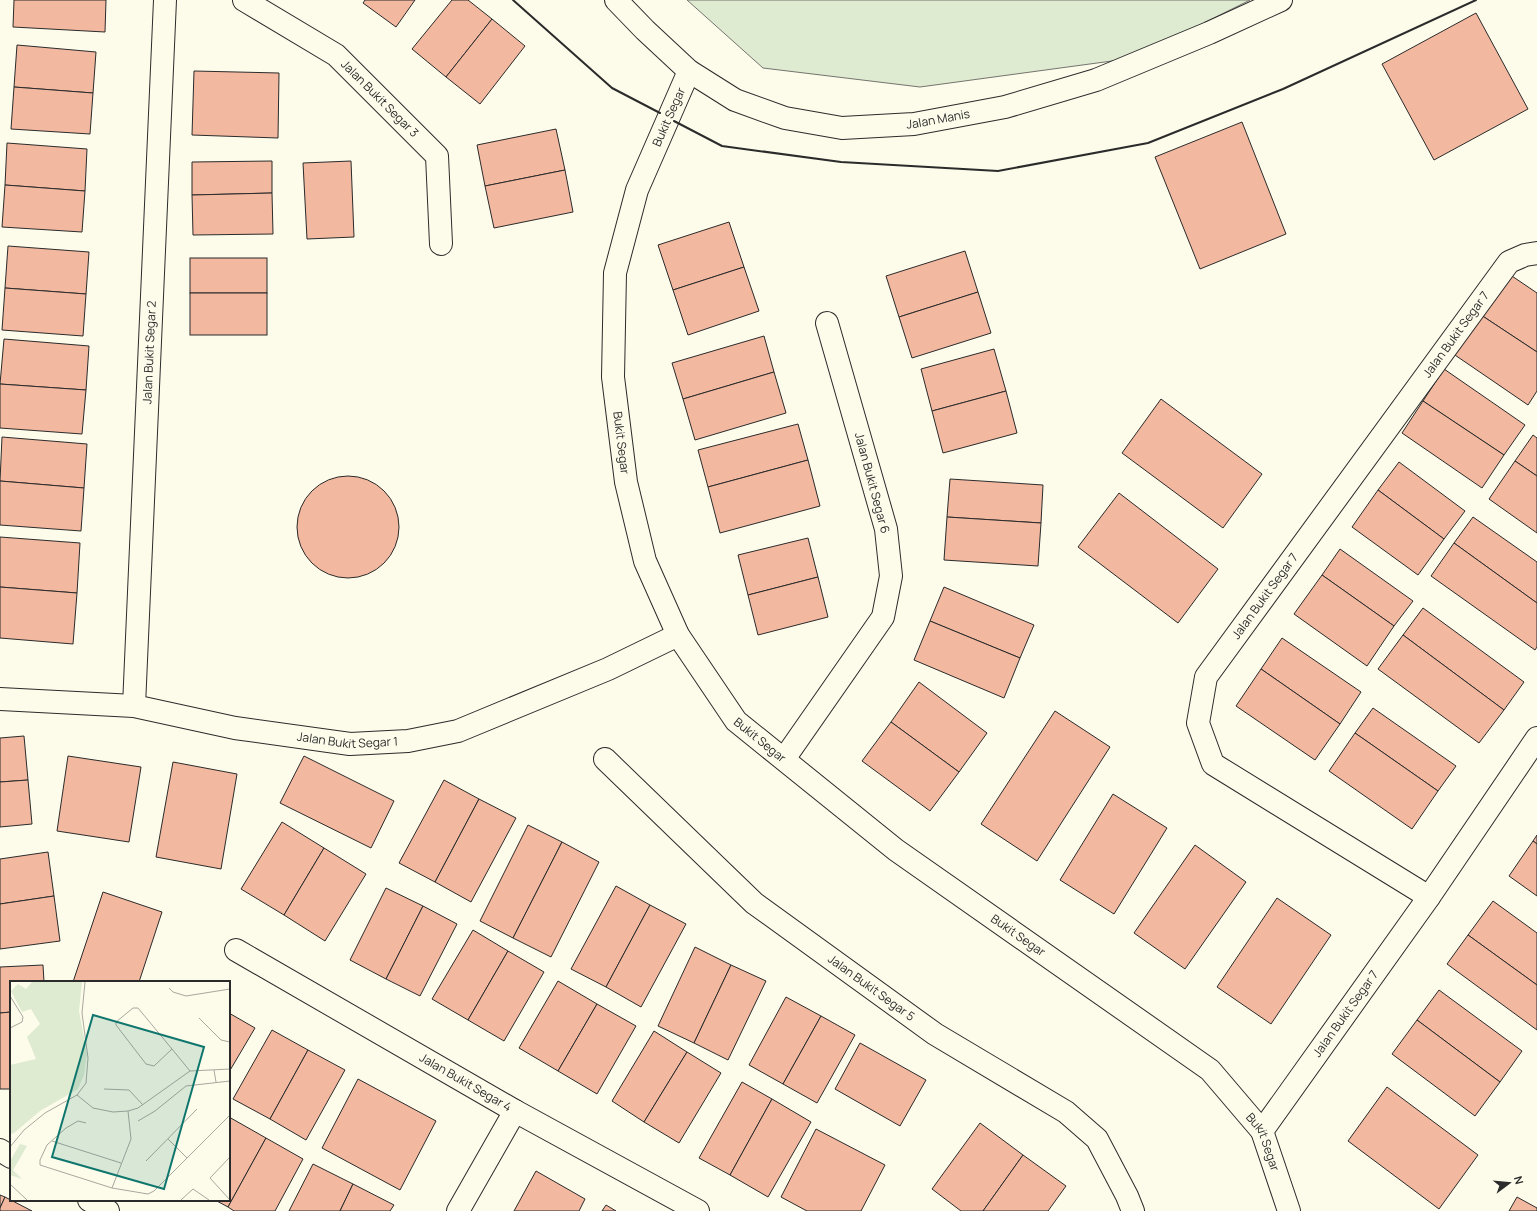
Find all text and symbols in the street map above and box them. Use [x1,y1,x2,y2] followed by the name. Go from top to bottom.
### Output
[338,56,423,141] street label: Jalan Bukit Segar 3
[648,84,689,149] street label: Bukit Segar
[906,105,971,132] street label: Jalan Manis
[1418,288,1493,381] street label: Jalan Bukit Segar 7
[138,300,160,404] street label: Jalan Bukit Segar 2
[609,410,634,476] street label: Bukit Segar
[851,430,894,535] street label: Jalan Bukit Segar 6
[1227,549,1302,642] street label: Jalan Bukit Segar 7
[730,713,790,767] street label: Bukit Segar
[296,728,398,752] street label: Jalan Bukit Segar 1
[988,910,1049,960] street label: Bukit Segar
[825,950,919,1025] street label: Jalan Bukit Segar 5
[1308,967,1382,1060] street label: Jalan Bukit Segar 7
[10,981,230,1201] inset map
[417,1049,515,1115] street label: Jalan Bukit Segar 4
[1242,1109,1284,1174] street label: Bukit Segar
[1489,1163,1529,1203] north arrow
[1511,1174,1527,1186] text: N

